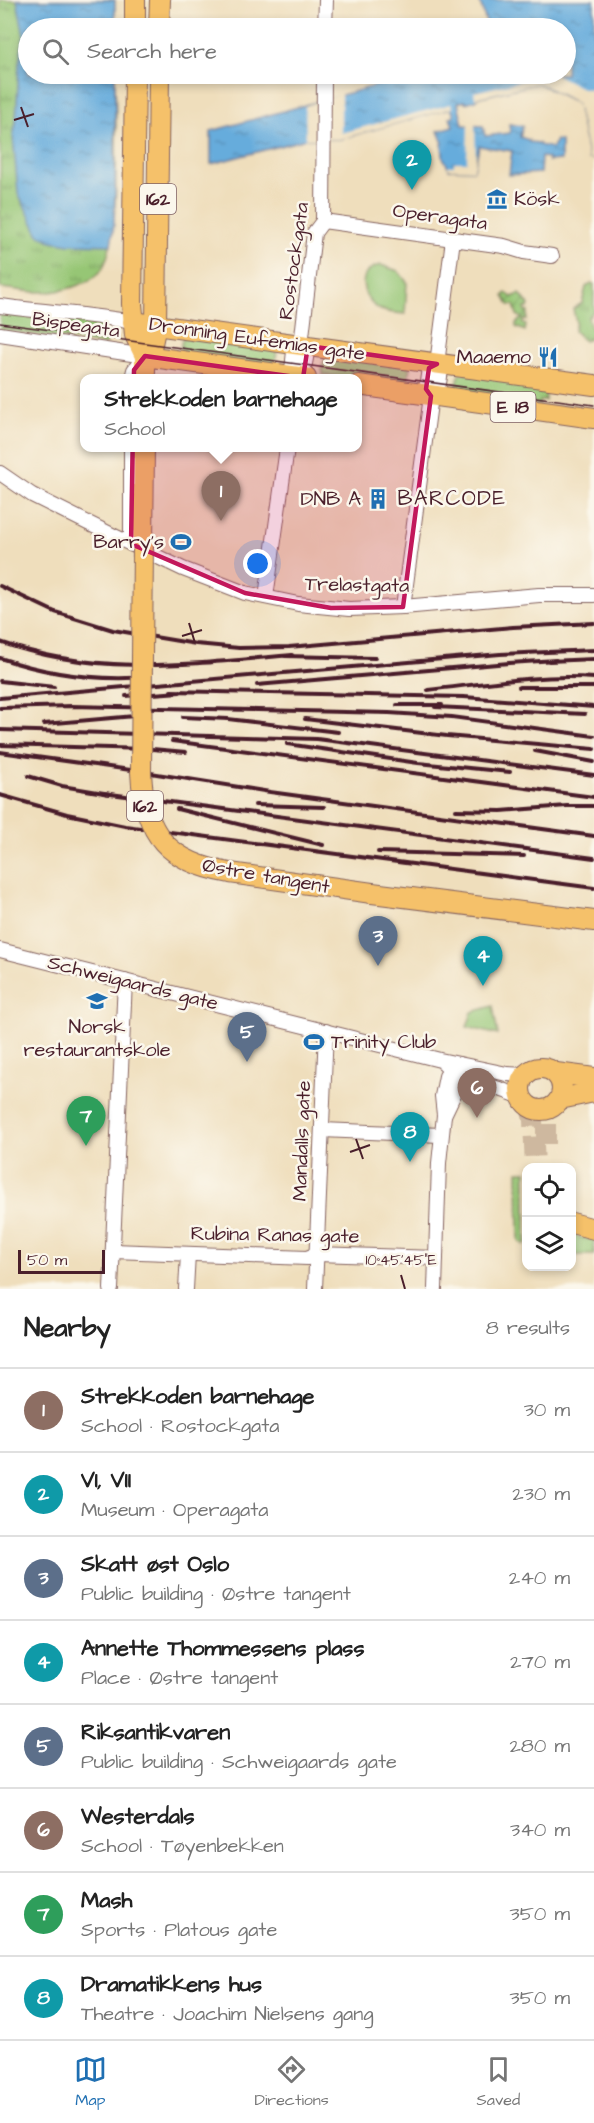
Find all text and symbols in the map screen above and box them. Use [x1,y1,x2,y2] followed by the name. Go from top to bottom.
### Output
[18,18,576,84] search box
[39,35,72,68] icon: search
[87,36,217,67] text: Search here
[392,140,432,190] pin: 2
[140,184,176,214] road number: 162
[514,185,560,213] place label: Kösk
[485,187,509,211] museum icon: Kösk
[391,197,489,238] street label: Operagata
[272,200,317,322] street label: Rostockgata
[30,305,122,346] street label: Bispegata
[147,310,367,369] street label: Dronning Eufemias gate
[456,343,531,371] place label: Maaemo
[536,345,560,369] restaurant icon: Maaemo
[80,374,362,452] popup
[104,384,338,415] text: Strekkoden barnehage
[490,392,536,422] road number: E 18
[104,415,165,443] text: School
[202,472,240,521] pin: 1
[398,484,506,513] district label: BARCODE
[300,485,361,513] place label: DNB A
[366,487,390,511] building icon: DNB A
[93,528,164,557] place label: Barry's
[169,530,193,554] sports icon: Barry's
[243,549,272,578] your location
[304,570,409,601] street label: Trelastgata
[127,791,163,821] road number: 162
[200,851,332,902] street label: Østre tangent
[358,916,398,966] pin: 3
[464,936,502,986] pin: 4
[45,948,221,1019] street label: Schweigaards gate
[85,989,109,1013] school or university icon: Norsk restaurantskole
[228,1012,266,1062] pin: 5
[23,1013,171,1064] place label: Norsk restaurantskole
[331,1028,436,1057] place label: Trinity Club
[302,1030,326,1054] sports icon: Trinity Club
[458,1068,496,1118] pin: 6
[286,1080,319,1202] street label: Mandalls gate
[66,1096,106,1146] pin: 7
[390,1112,430,1162] pin: 8
[522,1163,576,1271] map controls
[522,1163,576,1217] button: locate
[522,1217,576,1271] button: layers
[190,1220,360,1251] street label: Rubina Ranas gate
[18,1247,105,1274] scale bar
[27,1249,67,1271] text: 50 m
[365,1250,437,1271] text: 10°45'45"E
[24,1310,111,1346] text: Nearby
[486,1314,570,1342] text: 8 results
[81,1381,314,1412] text: Strekkoden barnehage
[42,1396,45,1424] text: 1
[524,1396,570,1424] text: 30 m
[81,1412,279,1440] text: School · Rostockgata
[81,1465,131,1496] text: VI, VII
[38,1480,49,1508] text: 2
[512,1480,570,1508] text: 230 m
[81,1496,268,1524] text: Museum · Operagata
[81,1549,229,1580] text: Skatt øst Oslo
[38,1564,49,1592] text: 3
[509,1564,570,1592] text: 240 m
[81,1580,351,1608] text: Public building · Østre tangent
[81,1633,364,1664] text: Annette Thommessens plass
[37,1648,50,1676] text: 4
[510,1648,570,1676] text: 270 m
[81,1664,278,1692] text: Place · Østre tangent
[81,1717,230,1748] text: Riksantikvaren
[36,1732,51,1760] text: 5
[509,1732,570,1760] text: 280 m
[81,1748,397,1776] text: Public building · Schweigaards gate
[81,1801,195,1832] text: Westerdals
[37,1816,50,1844] text: 6
[510,1816,570,1844] text: 340 m
[81,1832,284,1860] text: School · Tøyenbekken
[81,1885,132,1916] text: Mash
[37,1900,50,1928] text: 7
[509,1900,570,1928] text: 350 m
[81,1916,277,1944] text: Sports · Platous gate
[81,1969,262,2000] text: Dramatikkens hus
[37,1984,50,2012] text: 8
[509,1984,570,2012] text: 350 m
[81,2000,374,2028] text: Theatre · Joachim Nielsens gang
[74,2053,107,2111] tab: Map
[255,2053,329,2111] tab: Directions
[477,2053,520,2111] tab: Saved

